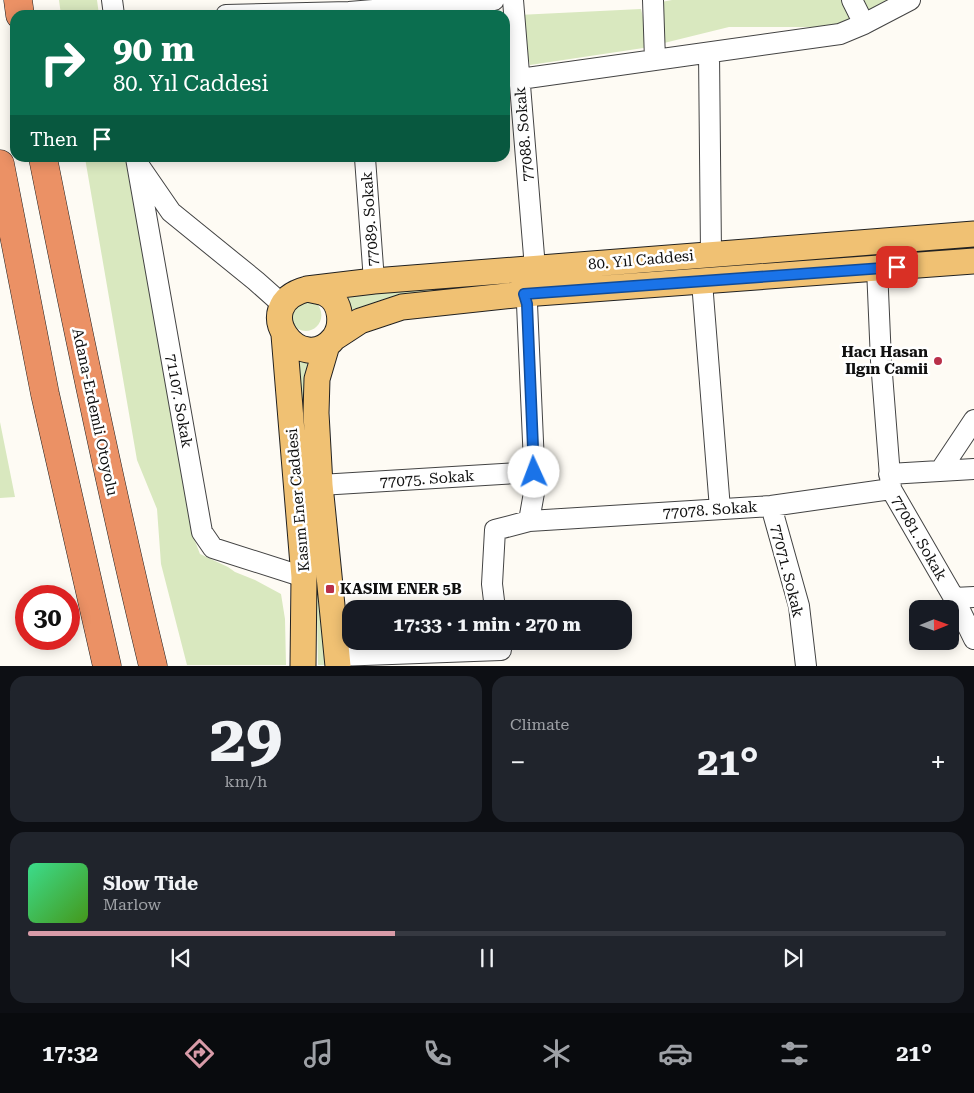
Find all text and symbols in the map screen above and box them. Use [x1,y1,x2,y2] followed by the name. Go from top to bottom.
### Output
[113,29,195,70] text: 90 m
[30,30,95,95] icon: right
[113,71,269,96] text: 80. Yıl Caddesi
[511,85,537,182] street label: 77088. Sokak
[88,125,116,153] icon: arrive
[30,128,78,151] text: Then
[358,170,382,267] street label: 77089. Sokak
[587,246,695,274] street label: 80. Yıl Caddesi
[876,246,918,288] pin
[883,253,911,281] icon: arrive
[68,327,122,498] street label: Adana-Erdemli Otoyolu
[841,343,928,378] place label: Hacı Hasan Ilgın Camii
[162,353,196,450] street label: 71107. Sokak
[932,355,944,367] marker: Hacı Hasan Ilgın Camii
[283,427,313,572] street label: Kasım Ener Caddesi
[507,445,559,497] position arrow
[379,467,476,491] street label: 77075. Sokak
[887,492,951,584] street label: 77081. Sokak
[662,498,759,522] street label: 77078. Sokak
[767,523,807,620] street label: 77071. Sokak
[340,580,462,598] place label: KASIM ENER 5B
[324,583,336,595] marker: KASIM ENER 5B
[15,585,80,650] speed limit sign: 30
[909,600,959,650] north arrow
[909,600,959,650] map controls
[393,613,581,636] text: 17:33 · 1 min · 270 m
[210,701,282,777] text: 29
[510,715,569,734] text: Climate
[697,740,759,784] text: 21°
[510,746,526,779] text: −
[930,746,946,779] text: +
[225,772,267,791] text: km/h
[103,872,198,895] text: Slow Tide
[103,895,161,914] text: Marlow
[167,944,195,972] icon: previous
[473,944,501,972] icon: pause
[779,944,807,972] icon: next
[182,1036,217,1071] icon: directions
[301,1036,336,1071] icon: music
[420,1036,455,1071] icon: phone
[539,1036,574,1071] icon: climate
[658,1036,693,1071] icon: car
[777,1036,812,1071] icon: filters
[42,1041,98,1066] text: 17:32
[896,1041,932,1066] text: 21°

